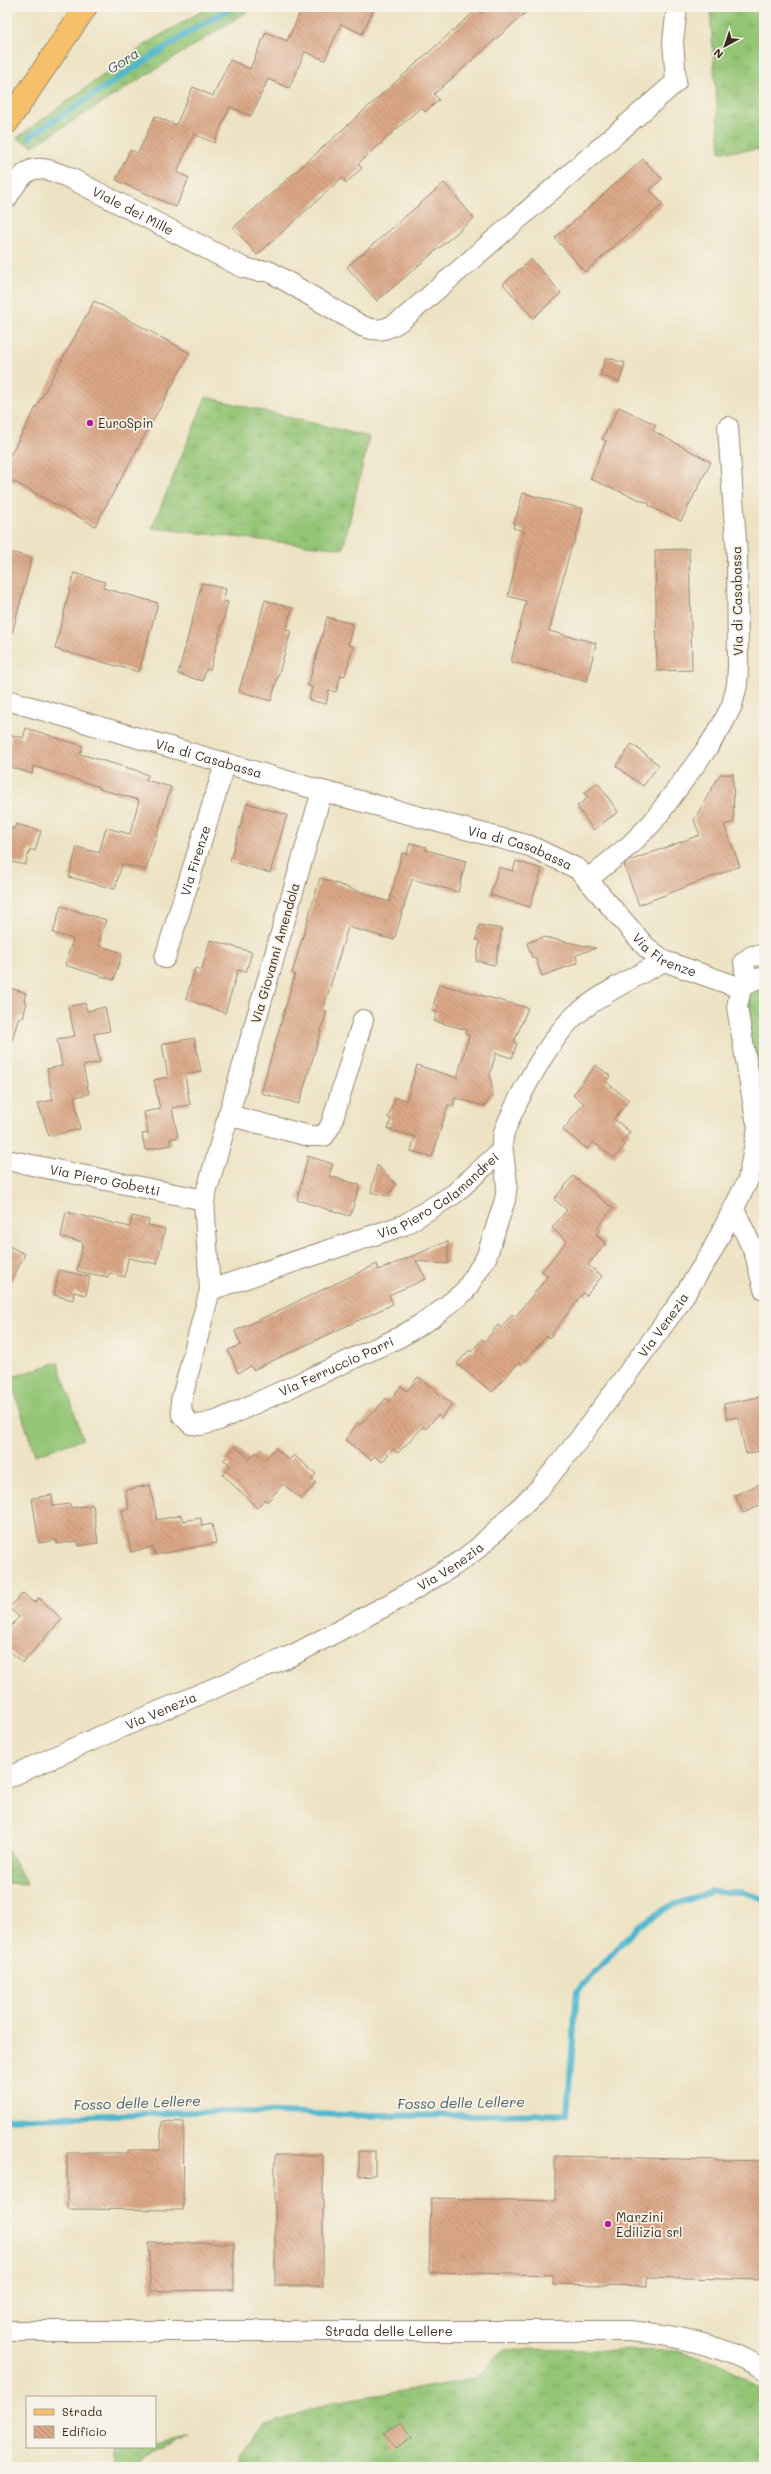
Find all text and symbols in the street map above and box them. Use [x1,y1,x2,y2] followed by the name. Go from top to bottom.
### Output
[705,26,745,66] north arrow
[103,43,142,78] water label: Gora
[710,46,726,62] text: N
[90,182,177,238] street label: Viale dei Mille
[98,414,153,431] place label: EuroSpin
[85,418,95,428] marker: EuroSpin
[727,546,746,656] street label: Via di Casabassa
[154,734,264,781] street label: Via di Casabassa
[466,821,575,873] street label: Via di Casabassa
[176,823,214,898] street label: Via Firenze
[246,881,303,1025] street label: Via Giovanni Amendola
[629,929,699,980] street label: Via Firenze
[375,1148,502,1241] street label: Via Piero Calamandrei
[48,1160,162,1199] street label: Via Piero Gobetti
[634,1289,692,1360] street label: Via Venezia
[276,1332,396,1400] street label: Via Ferruccio Parri
[414,1538,487,1594] street label: Via Venezia
[123,1688,199,1733] street label: Via Venezia
[73,2091,201,2114] water label: Fosso delle Lellere
[397,2092,525,2113] water label: Fosso delle Lellere
[616,2208,682,2240] place label: Marzini Edilizia srl
[603,2219,613,2229] marker: Marzini Edilizia srl
[325,2322,453,2339] street label: Strada delle Lellere
[26,2396,156,2448] legend
[62,2403,103,2419] text: Strada
[62,2423,106,2439] text: Edificio

